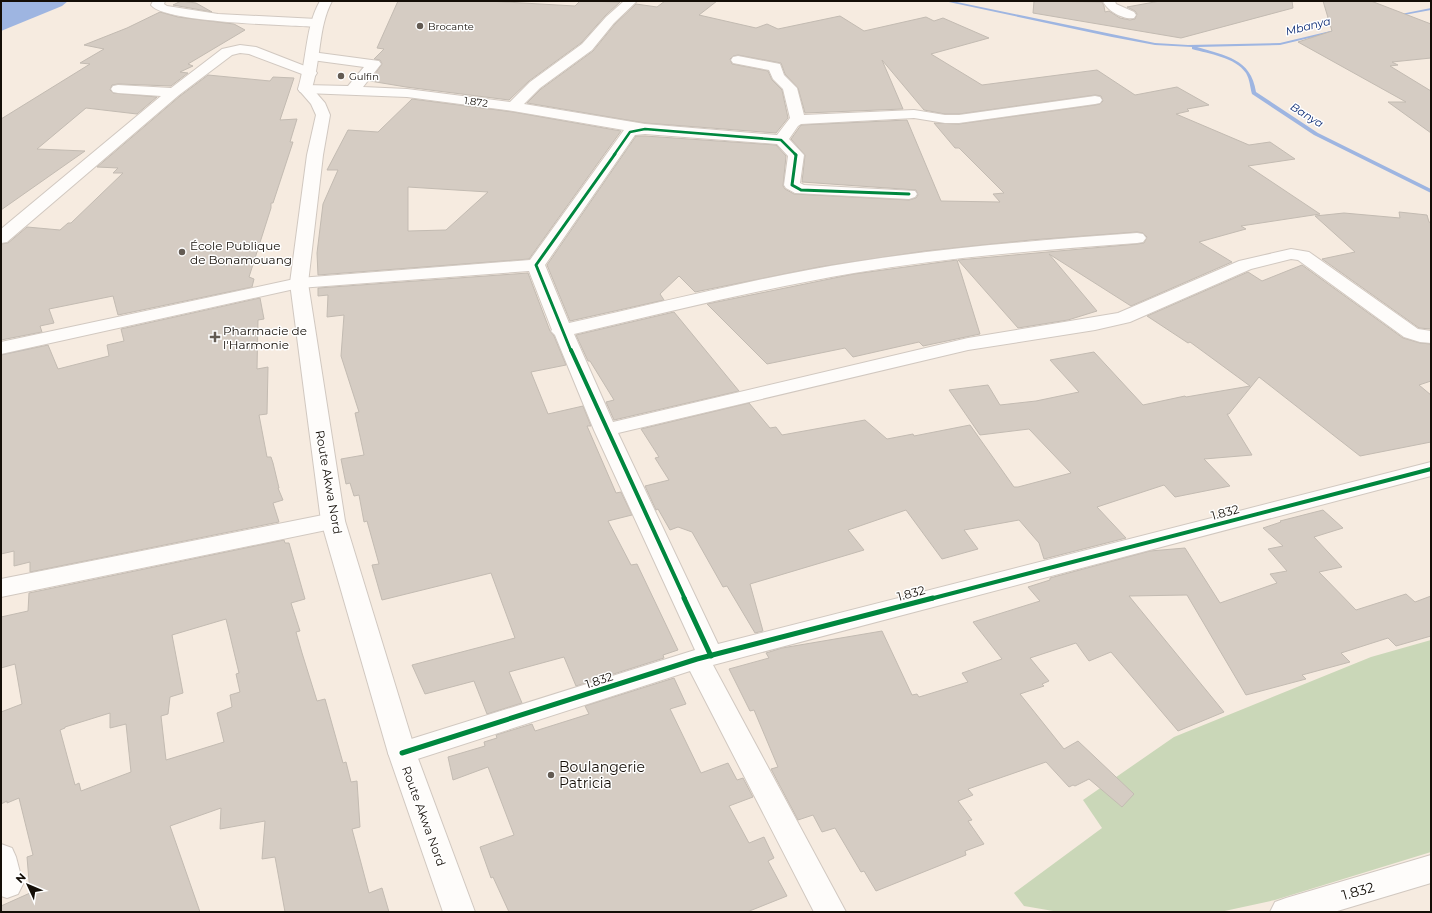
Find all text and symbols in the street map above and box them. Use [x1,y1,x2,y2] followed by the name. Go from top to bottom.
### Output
[1284,14,1332,38] water label: Mbanya
[428,20,474,33] place label: Brocante
[415,21,425,31] marker: Brocante
[349,70,379,83] place label: Gulfin
[336,71,346,81] marker: Gulfin
[463,94,489,110] street label: 1.872
[1288,99,1326,131] water label: Banya
[190,238,292,267] place label: École Publique de Bonamouang
[177,247,187,257] marker: École Publique de Bonamouang
[223,323,307,352] place label: Pharmacie de l'Harmonie
[210,332,220,342] marker: Pharmacie de l'Harmonie
[312,429,346,535] street label: Route Akwa Nord
[1209,501,1241,523] street label: 1.832
[895,582,927,604] street label: 1.832
[583,668,615,691] street label: 1.832
[559,758,645,792] place label: Boulangerie Patricia
[399,764,449,868] street label: Route Akwa Nord
[546,770,556,780] marker: Boulangerie Patricia
[8,865,48,905] north arrow
[13,870,29,886] text: N
[1340,878,1376,904] street label: 1.832

